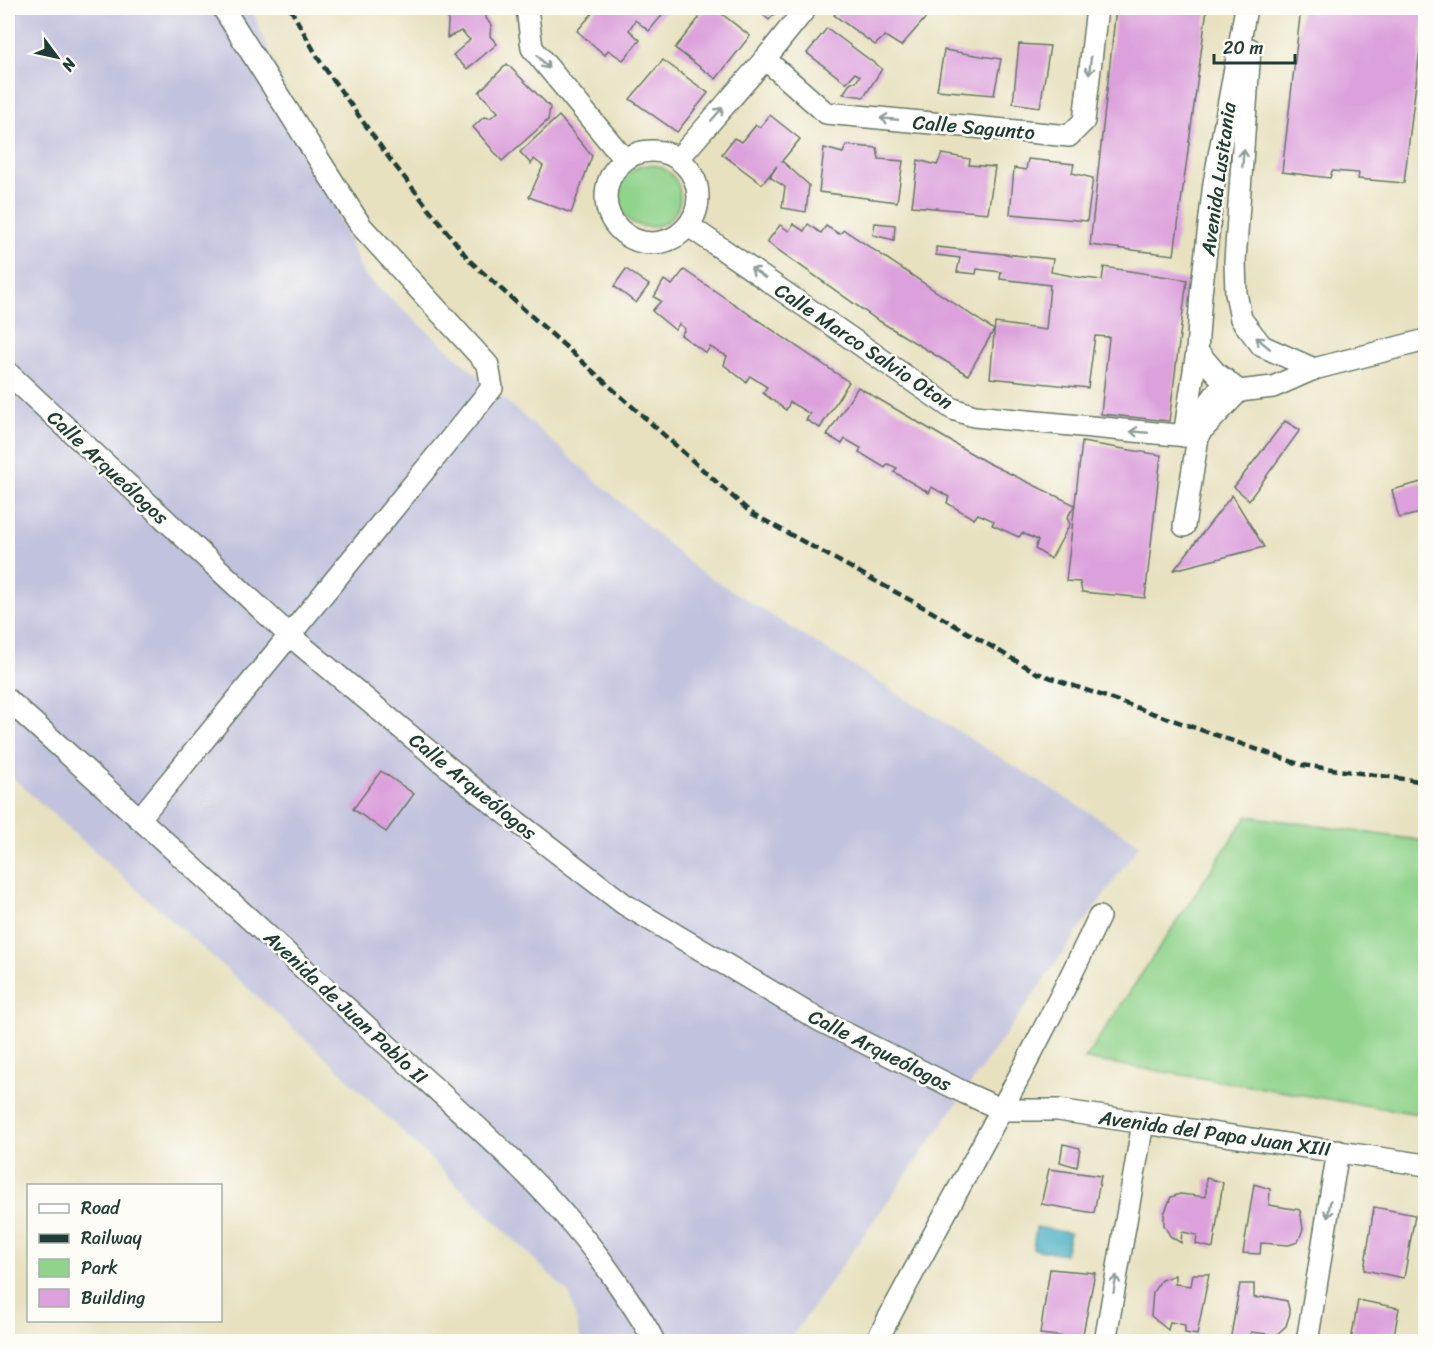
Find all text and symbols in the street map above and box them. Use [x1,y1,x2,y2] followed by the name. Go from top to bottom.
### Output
[27,27,87,87] north arrow
[1214,27,1295,65] scale bar
[1223,32,1263,64] text: 20 m
[53,52,85,78] text: N
[536,54,550,69] one-way arrow
[1085,55,1096,75] one-way arrow
[1190,99,1247,259] street label: Avenida Lusitania
[911,105,1036,150] street label: Calle Sagunto
[710,107,724,122] one-way arrow
[880,113,899,124] one-way arrow
[1237,148,1248,168] one-way arrow
[750,267,766,279] one-way arrow
[767,273,960,420] street label: Calle Marco Salvio Oton
[1255,337,1271,350] one-way arrow
[38,401,177,534] street label: Calle Arqueólogos
[1130,426,1150,437] one-way arrow
[401,723,545,850] street label: Calle Arqueólogos
[255,921,436,1093] street label: Avenida de Juan Pablo II
[802,999,958,1102] street label: Calle Arqueólogos
[1096,1100,1333,1167] street label: Avenida del Papa Juan XIII
[27,1184,222,1322] legend
[81,1192,121,1224] text: Road
[1323,1199,1334,1218] one-way arrow
[81,1222,143,1254] text: Railway
[81,1252,118,1284] text: Park
[1110,1275,1121,1294] one-way arrow
[81,1282,145,1314] text: Building

